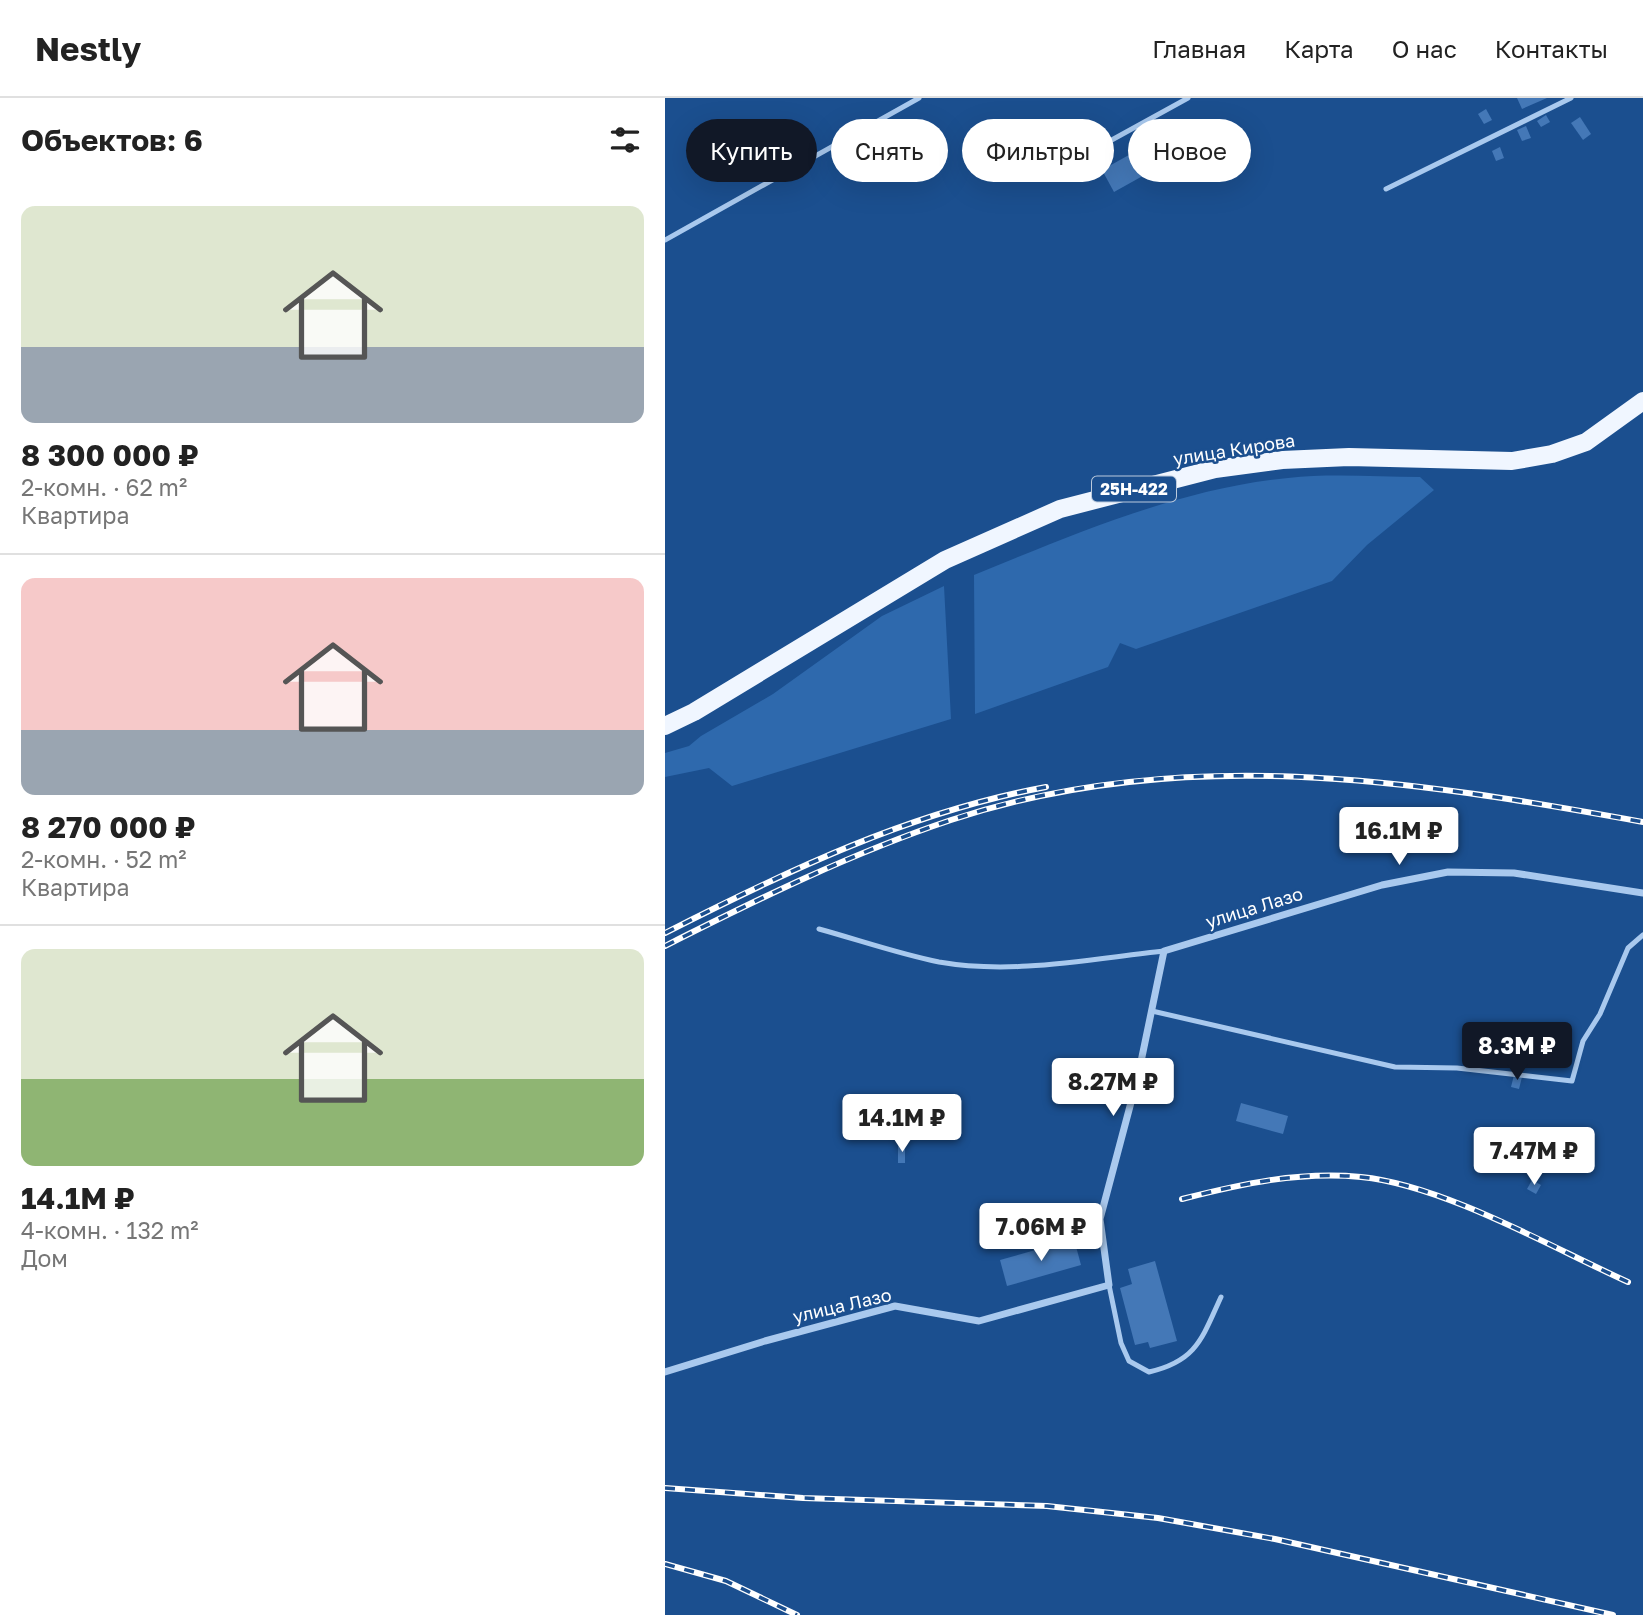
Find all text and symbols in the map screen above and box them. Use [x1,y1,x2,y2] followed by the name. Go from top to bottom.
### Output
[35,29,141,68] text: Nestly
[1152,34,1246,63] text: Главная
[1284,34,1354,63] text: Карта
[1392,34,1457,63] text: О нас
[1495,34,1608,63] text: Контакты
[686,119,817,182] chip: Купить
[831,119,948,182] chip: Снять
[962,119,1114,182] chip: Фильтры
[1128,119,1251,182] chip: Новое
[606,121,644,159] icon: filters
[21,122,203,158] text: Объектов: 6
[270,252,396,378] icon: home
[1172,429,1296,469] street label: улица Кирова
[21,437,199,473] text: 8 300 000 ₽
[21,473,187,501] text: 2-комн. · 62 m²
[1092,476,1176,502] road number: 25Н-422
[21,501,129,529] text: Квартира
[270,624,396,750] icon: home
[1334,808,1464,867] pin: 16.1M ₽
[21,809,196,845] text: 8 270 000 ₽
[1355,816,1443,844] text: 16.1M ₽
[21,845,187,873] text: 2-комн. · 52 m²
[21,873,129,901] text: Квартира
[1203,882,1305,932] street label: улица Лазо
[270,995,396,1121] icon: home
[1460,1023,1574,1082] pin: 8.3M ₽
[1478,1031,1556,1059] text: 8.3M ₽
[1048,1058,1178,1118] pin: 8.27M ₽
[1068,1067,1158,1095] text: 8.27M ₽
[837,1094,967,1154] pin: 14.1M ₽
[858,1103,946,1131] text: 14.1M ₽
[1469,1128,1599,1187] pin: 7.47M ₽
[1490,1136,1578,1164] text: 7.47M ₽
[21,1180,135,1216] text: 14.1M ₽
[976,1204,1106,1263] pin: 7.06M ₽
[995,1212,1087,1240] text: 7.06M ₽
[21,1216,199,1244] text: 4-комн. · 132 m²
[21,1244,68,1272] text: Дом
[791,1283,893,1327] street label: улица Лазо

